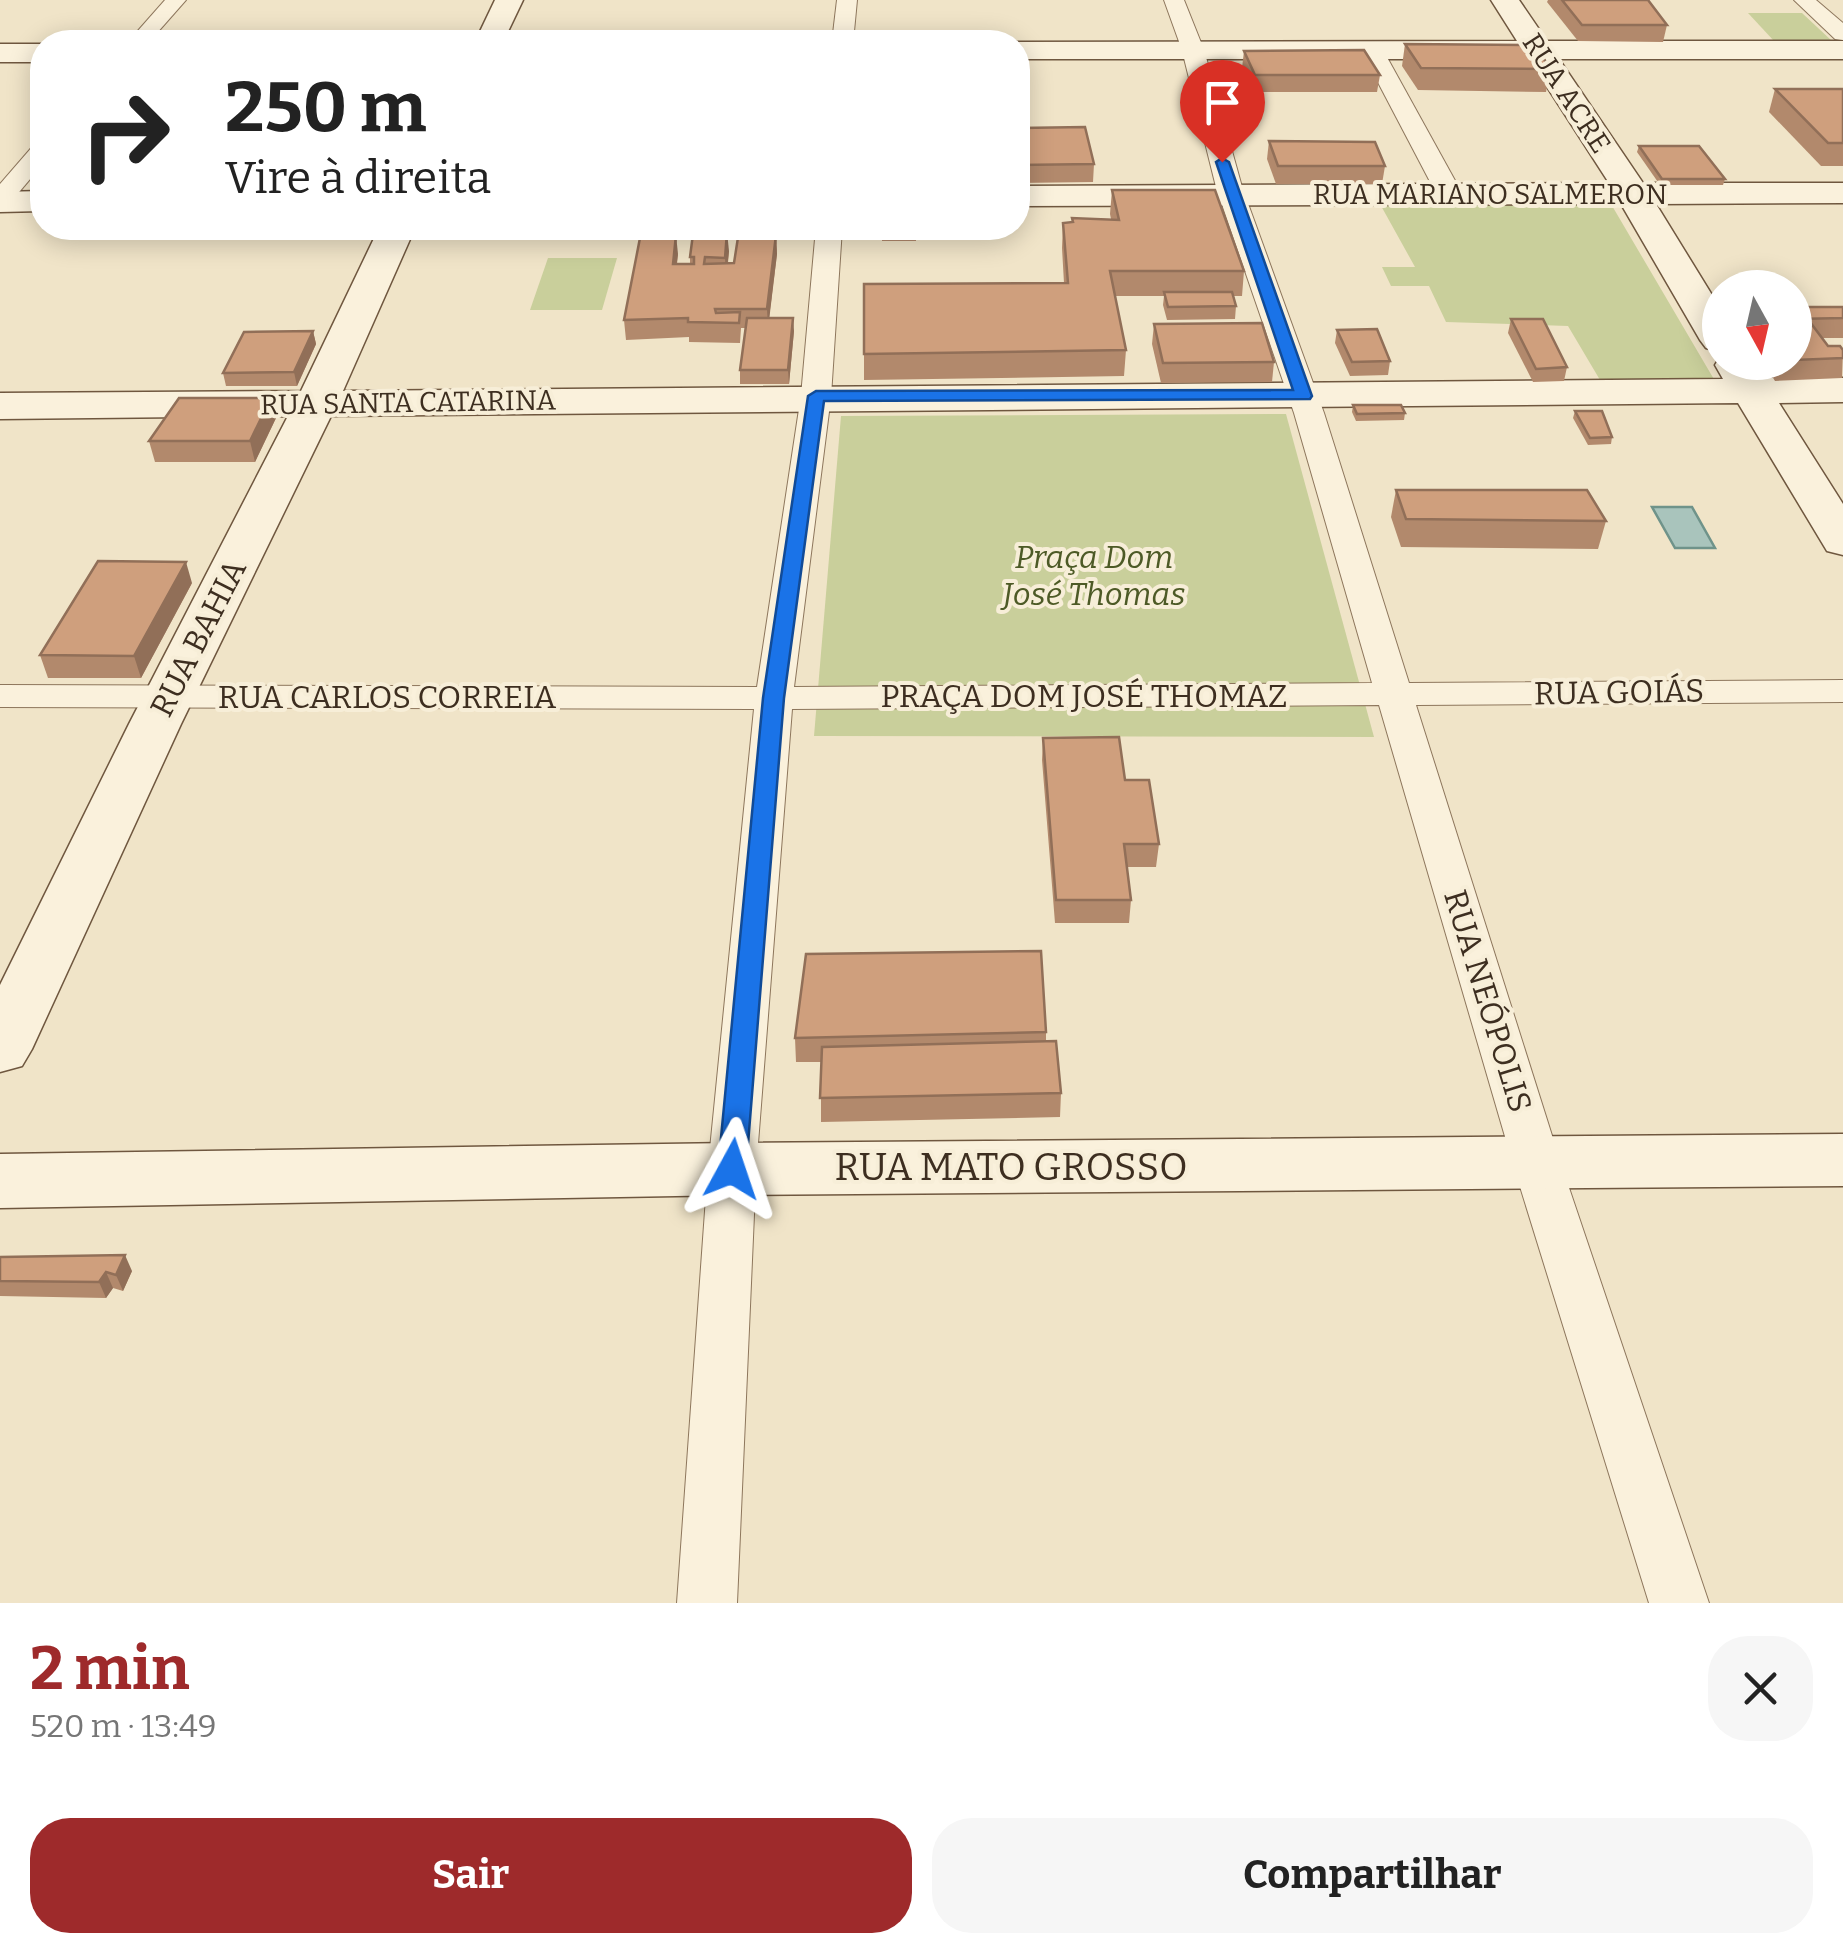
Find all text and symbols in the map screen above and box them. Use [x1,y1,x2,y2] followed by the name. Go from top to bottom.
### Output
[1516,27,1617,159] street label: RUA ACRE
[1180,60,1265,163] pin
[225,66,427,150] text: 250 m
[60,70,190,200] icon: right
[1195,75,1250,130] icon: arrive
[225,151,491,205] text: Vire à direita
[1313,178,1667,211] street label: RUA MARIANO SALMERON
[1702,270,1812,380] north arrow
[1702,270,1812,380] map controls
[260,383,556,422] street label: RUA SANTA CATARINA
[999,538,1186,613] park label: Praça Dom José Thomas
[142,553,254,723] street label: RUA BAHIA
[1533,672,1705,712] street label: RUA GOIÁS
[881,677,1288,715] street label: PRAÇA DOM JOSÉ THOMAZ
[218,678,556,716] street label: RUA CARLOS CORREIA
[1436,885,1540,1117] street label: RUA NEÓPOLIS
[680,1117,784,1221] position arrow
[834,1144,1188,1190] street label: RUA MATO GROSSO
[30,1633,190,1705] text: 2 min
[1708,1636,1813,1741] button: close
[30,1707,216,1745] text: 520 m · 13:49
[30,1818,912,1933] button: Sair
[932,1818,1813,1933] button: Compartilhar

